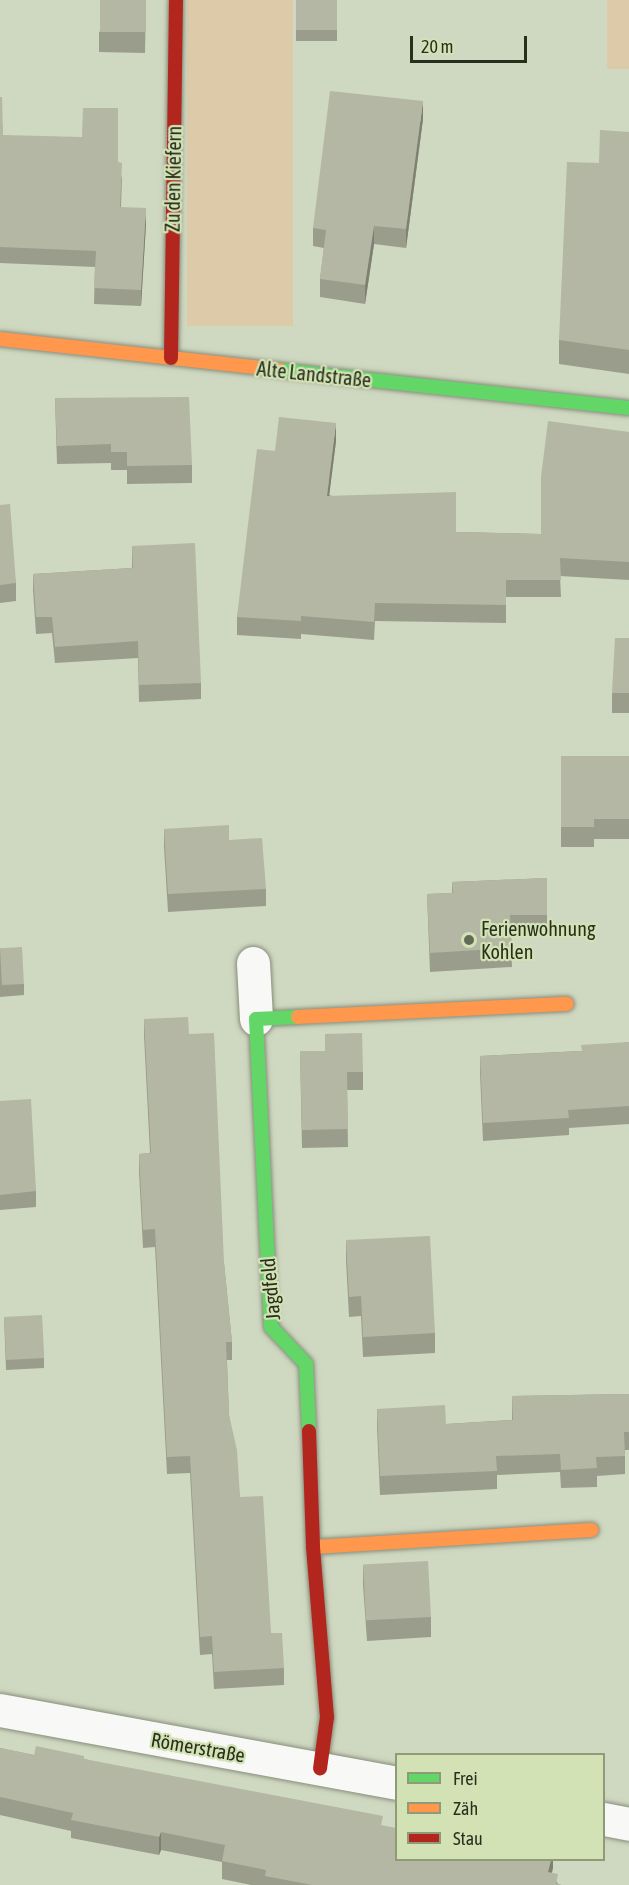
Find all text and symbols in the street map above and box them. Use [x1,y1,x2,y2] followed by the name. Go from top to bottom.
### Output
[413,24,530,62] scale bar
[421,36,453,57] text: 20 m
[160,126,186,232] street label: Zu den Kiefern
[256,356,372,392] street label: Alte Landstraße
[481,916,596,963] place label: Ferienwohnung Kohlen
[462,933,476,947] marker: Ferienwohnung Kohlen
[255,1257,285,1321] street label: Jagdfeld
[149,1727,247,1767] street label: Römerstraße
[395,1753,605,1861] legend
[453,1768,478,1789] text: Frei
[453,1798,478,1819] text: Zäh
[453,1828,483,1849] text: Stau

